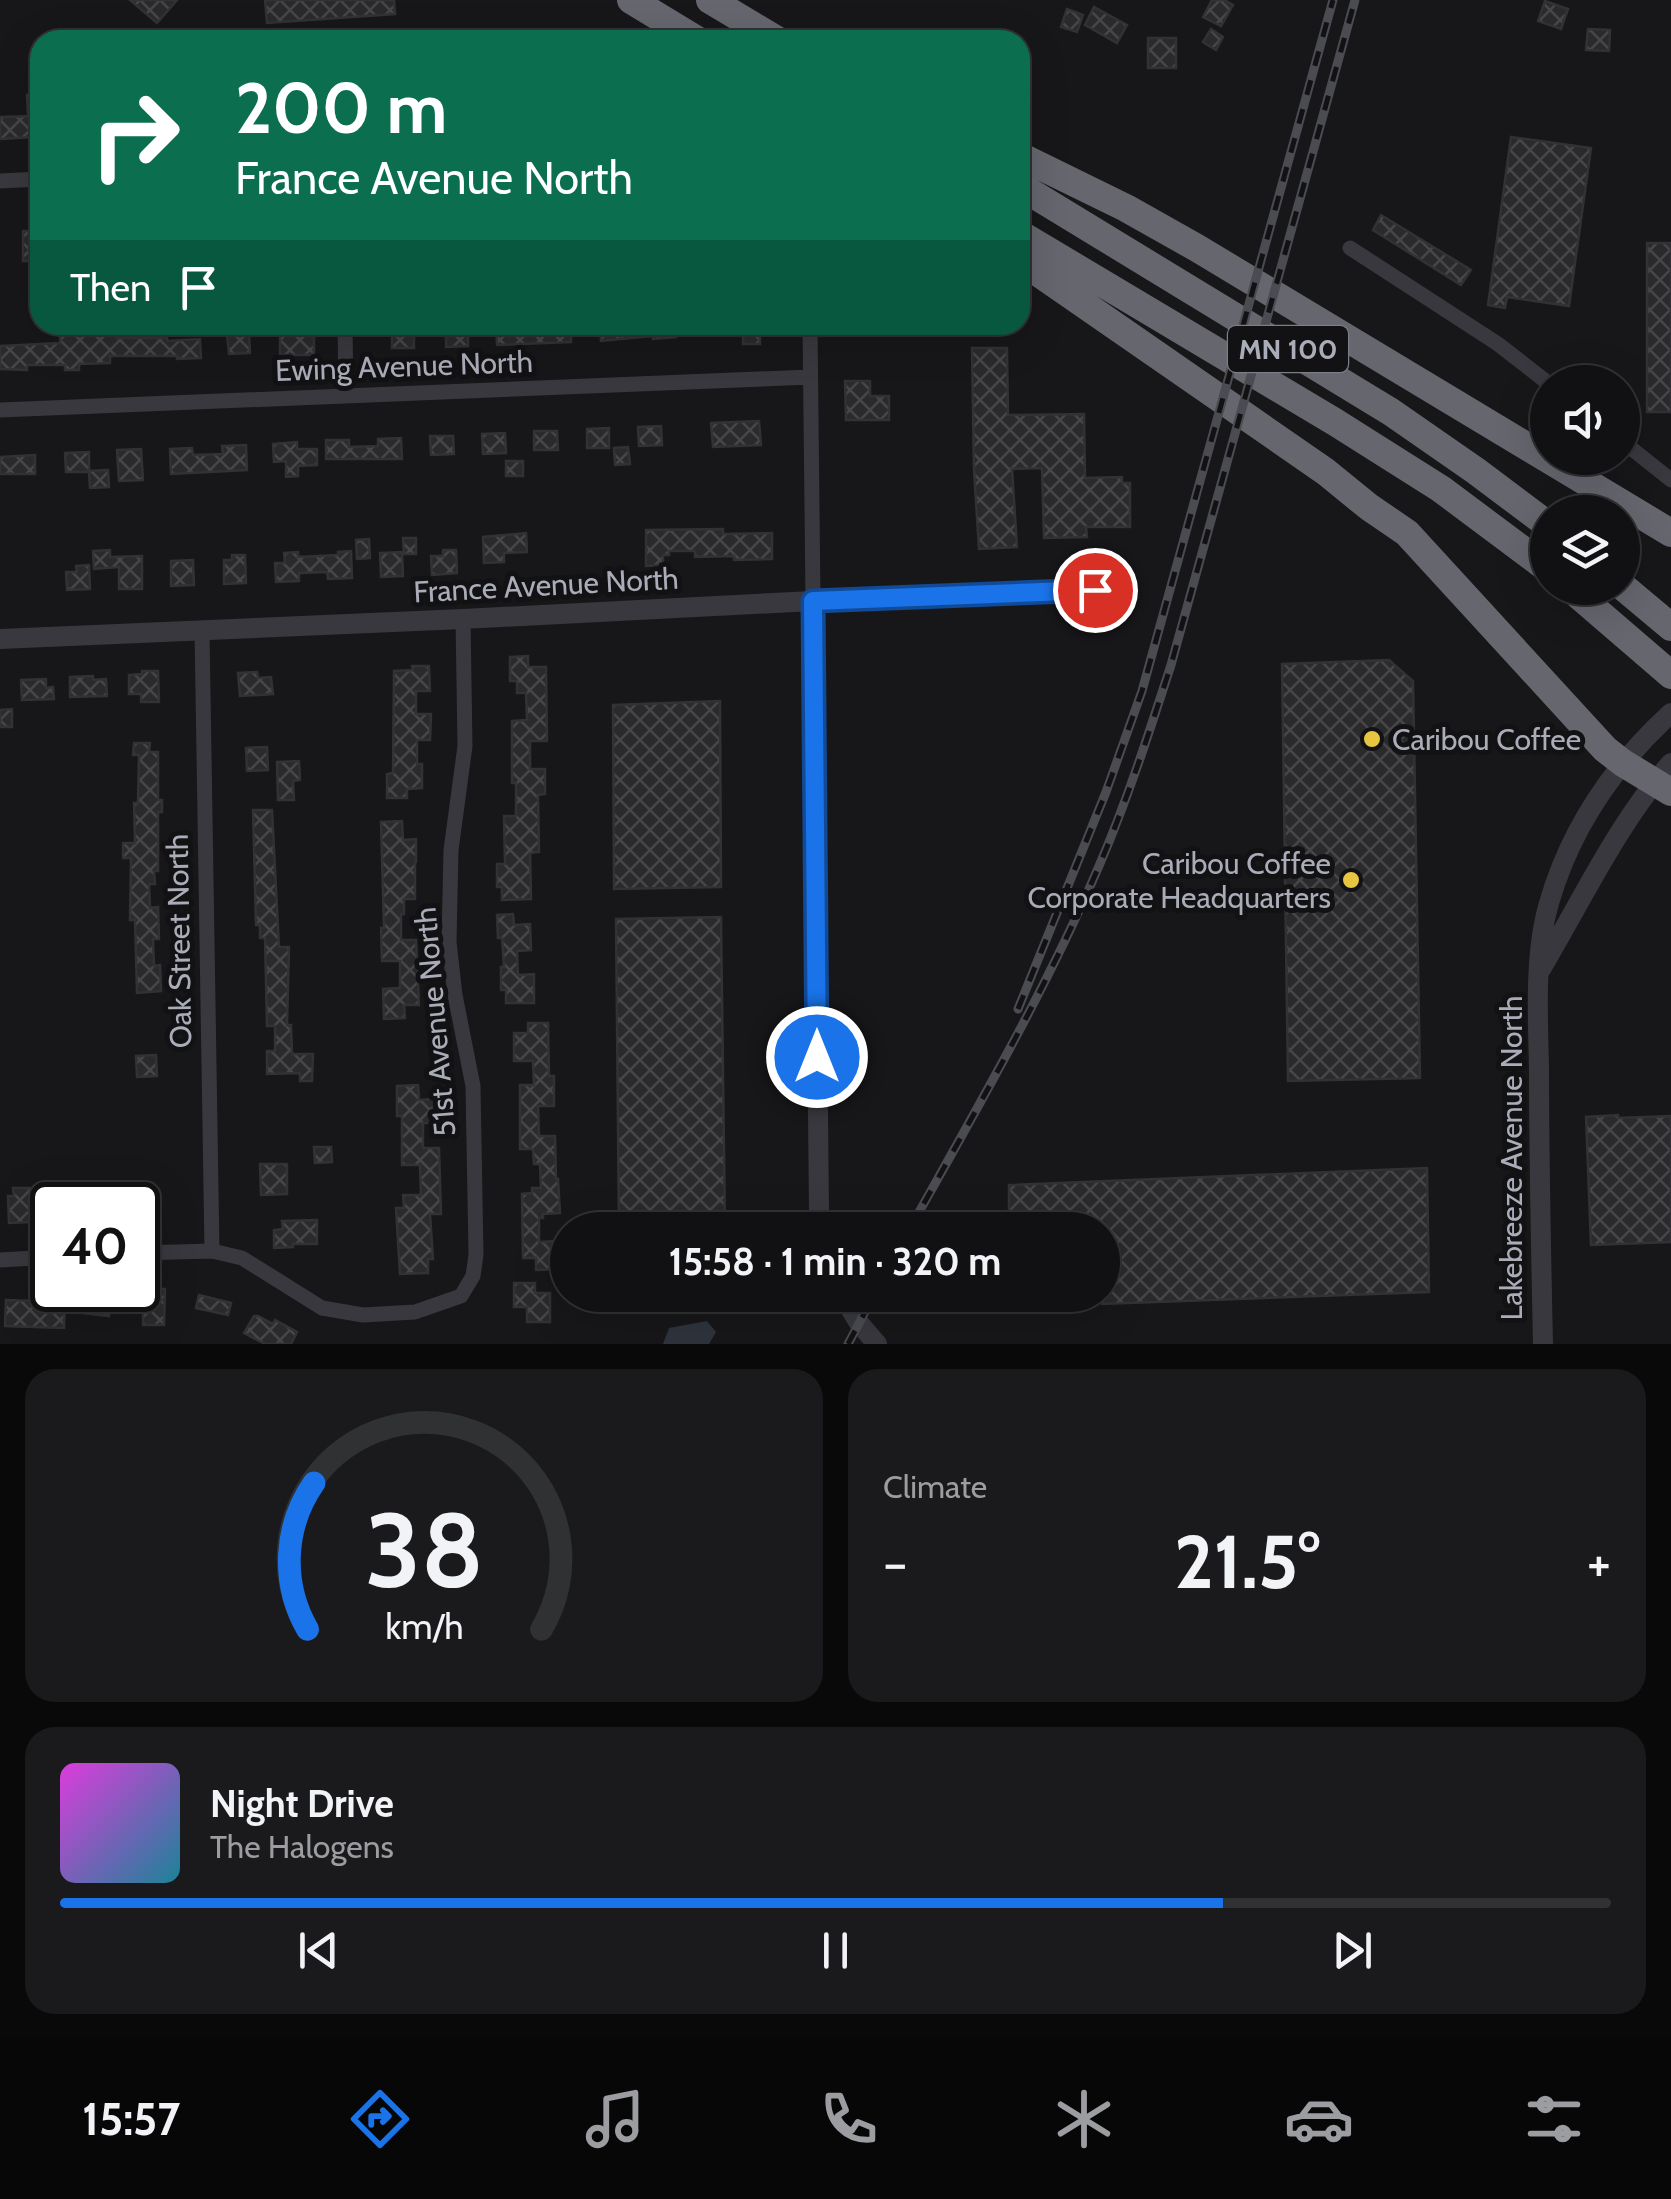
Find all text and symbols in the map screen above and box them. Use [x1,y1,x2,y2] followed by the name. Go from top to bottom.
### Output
[235,65,447,151] text: 200 m
[70,70,200,200] icon: right
[235,151,633,205] text: France Avenue North
[171,260,226,315] icon: arrive
[70,264,151,311] text: Then
[1228,326,1348,372] road number: MN 100
[275,343,533,389] street label: Ewing Avenue North
[1530,365,1640,605] map controls
[1530,365,1640,475] button: sound
[1530,495,1640,605] button: layers
[1053,548,1138,633] pin
[413,560,679,610] street label: France Avenue North
[1068,563,1123,618] icon: arrive
[1392,721,1581,758] place label: Caribou Coffee
[1361,728,1383,750] marker: Caribou Coffee
[159,834,199,1048] street label: Oak Street North
[1028,845,1331,916] place label: Caribou Coffee Corporate Headquarters
[1340,869,1362,891] marker: Caribou Coffee Corporate Headquarters
[407,906,463,1138] street label: 51st Avenue North
[1493,996,1530,1320] street label: Lakebreeze Avenue North
[765,1005,869,1109] position arrow
[30,1182,160,1312] speed limit sign: 40
[669,1238,1001,1285] text: 15:58 · 1 min · 320 m
[883,1467,987,1506] text: Climate
[365,1487,483,1613] text: 38
[1174,1516,1320,1607] text: 21.5°
[883,1529,907,1596] text: −
[1587,1529,1611,1596] text: +
[385,1605,463,1648] text: km/h
[210,1780,394,1827] text: Night Drive
[210,1827,394,1866] text: The Halogens
[291,1923,346,1978] icon: previous
[808,1923,863,1978] icon: pause
[1325,1923,1380,1978] icon: next
[345,2084,415,2154] icon: directions
[580,2084,650,2154] icon: music
[814,2084,884,2154] icon: phone
[1049,2084,1119,2154] icon: climate
[1284,2084,1354,2154] icon: car
[1519,2084,1589,2154] icon: filters
[82,2092,180,2146] text: 15:57

